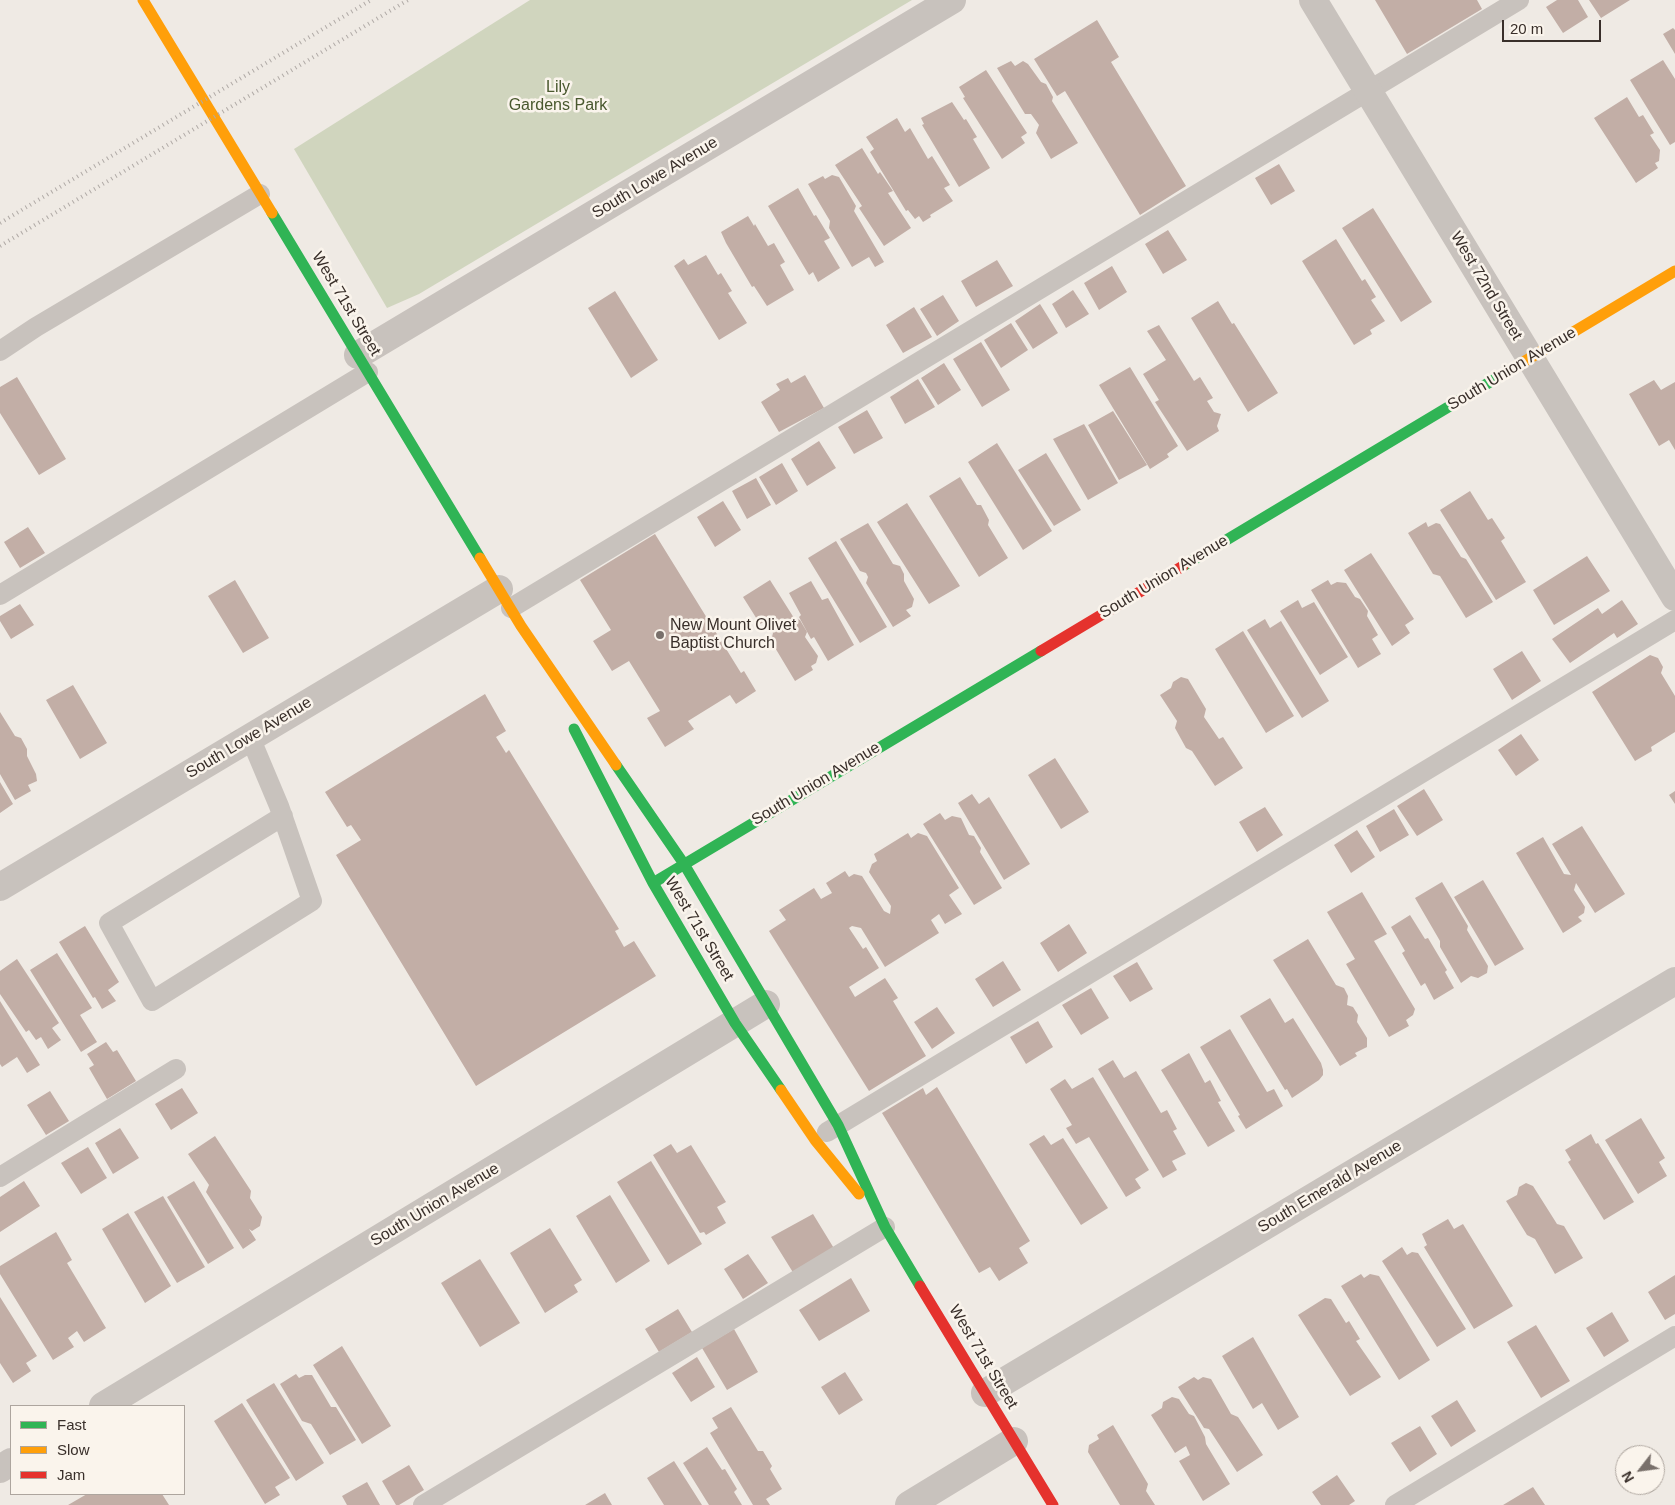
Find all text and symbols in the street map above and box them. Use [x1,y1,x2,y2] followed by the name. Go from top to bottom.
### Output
[1505,10,1604,42] scale bar
[1510,20,1543,37] text: 20 m
[509,78,607,116] park label: Lily Gardens Park
[589,133,721,223] street label: South Lowe Avenue
[1446,228,1526,344] street label: West 72nd Street
[307,248,385,360] street label: West 71st Street
[1444,323,1580,415] street label: South Union Avenue
[1096,531,1232,623] street label: South Union Avenue
[670,616,796,654] place label: New Mount Olivet Baptist Church
[654,629,666,641] marker: New Mount Olivet Baptist Church
[183,693,315,783] street label: South Lowe Avenue
[748,738,884,830] street label: South Union Avenue
[660,873,738,985] street label: West 71st Street
[1255,1136,1405,1238] street label: South Emerald Avenue
[367,1159,503,1251] street label: South Union Avenue
[944,1301,1022,1413] street label: West 71st Street
[10,1405,185,1495] legend
[57,1416,86,1433] text: Fast
[57,1441,90,1458] text: Slow
[1615,1445,1665,1495] north arrow
[57,1466,85,1483] text: Jam
[1618,1469,1637,1485] text: N

